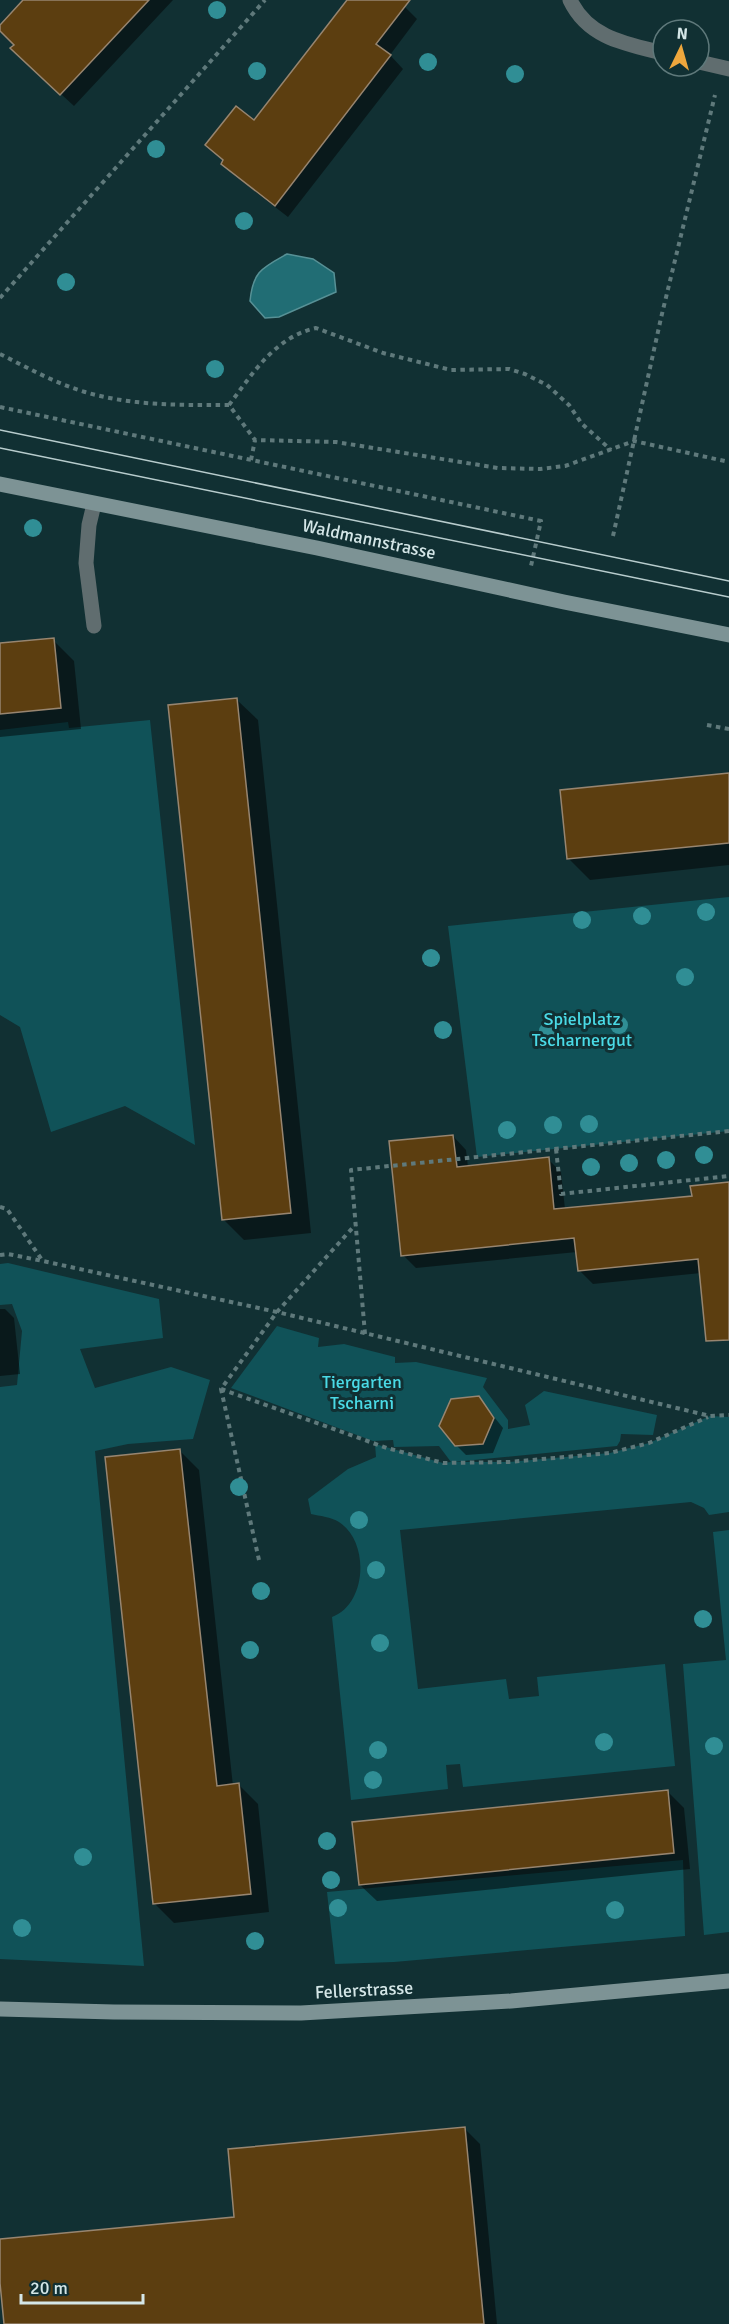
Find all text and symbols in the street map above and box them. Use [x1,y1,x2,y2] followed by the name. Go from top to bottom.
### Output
[651,18,711,78] north arrow
[676,24,689,45] text: N
[300,514,438,564] street label: Waldmannstrasse
[532,1008,632,1051] park label: Spielplatz Tscharnergut
[322,1371,402,1414] park label: Tiergarten Tscharni
[314,1976,414,2004] street label: Fellerstrasse
[21,2267,142,2305] scale bar
[30,2277,68,2299] text: 20 m

